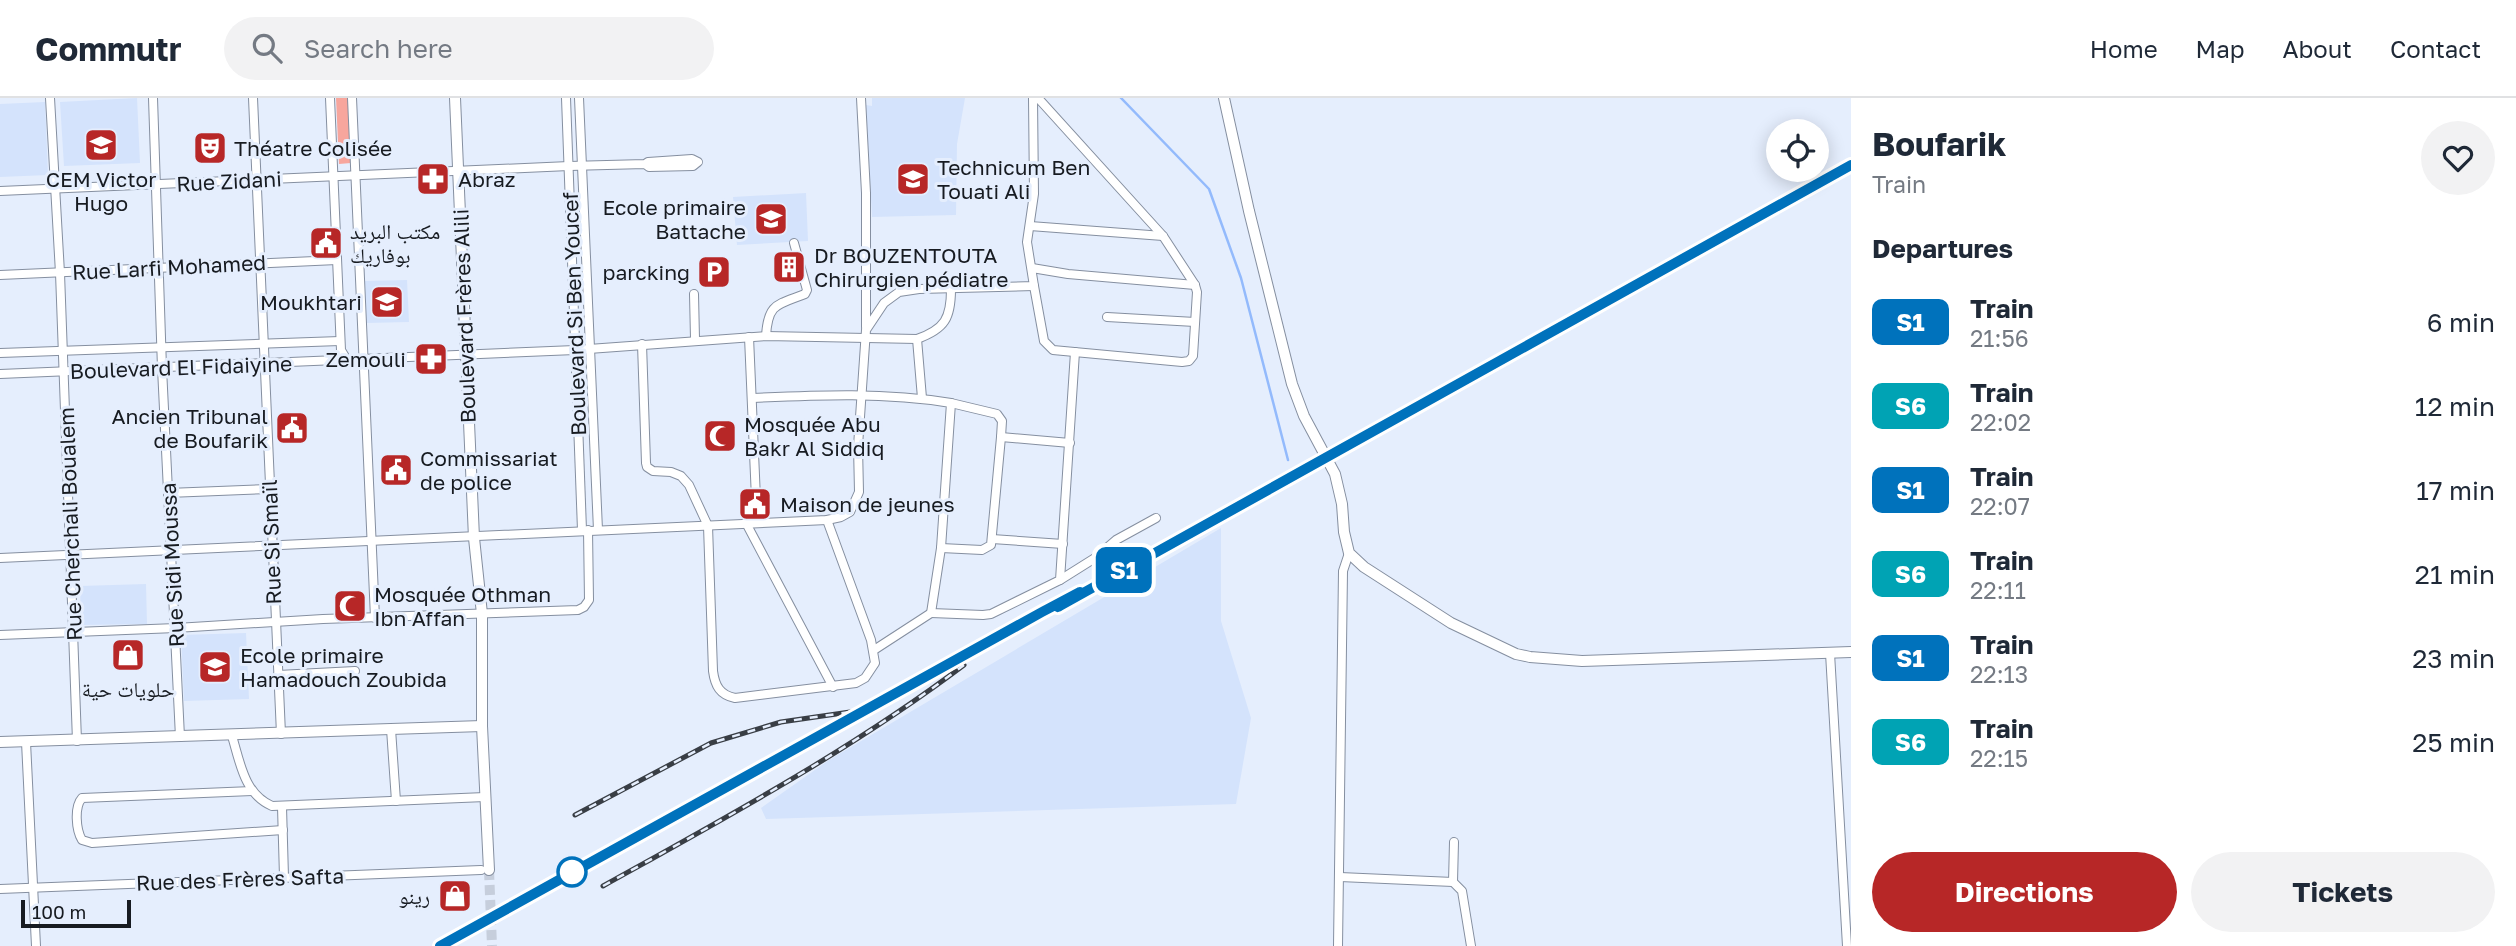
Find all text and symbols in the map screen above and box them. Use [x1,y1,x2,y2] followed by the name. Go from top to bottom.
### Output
[224,17,714,80] search box
[35,29,182,68] text: Commutr
[248,29,286,67] icon: search
[304,33,453,64] text: Search here
[2090,34,2158,63] text: Home
[2196,34,2245,63] text: Map
[2283,34,2352,63] text: About
[2390,34,2481,63] text: Contact
[1766,119,1829,182] map controls
[1766,119,1829,182] button: locate
[2421,121,2495,195] button: heart
[1872,124,2006,163] text: Boufarik
[82,126,120,164] school or university icon: CEM Victor Hugo
[191,129,229,167] theatre icon: Théatre Colisée
[234,135,392,161] place label: Théatre Colisée
[937,154,1090,204] place label: Technicum Ben Touati Ali
[414,160,452,198] pharmacy icon: Abraz
[894,160,932,198] school or university icon: Technicum Ben Touati Ali
[176,165,282,197] street label: Rue Zidani
[46,166,156,216] place label: CEM Victor Hugo
[458,166,516,192] place label: Abraz
[1872,170,1926,198] text: Train
[557,191,591,436] street label: Boulevard Si Ben Youcef
[602,194,746,244] place label: Ecole primaire Battache
[752,200,790,238] school or university icon: Ecole primaire Battache
[447,208,481,424] street label: Boulevard Frères Alili
[350,218,440,268] place label: مكتب البريد بوفاريك
[307,224,345,262] public building icon: مكتب البريد بوفاريك
[1872,233,2013,264] text: Departures
[814,242,1008,292] place label: Dr BOUZENTOUTA Chirurgien pédiatre
[770,248,808,286] building icon: Dr BOUZENTOUTA Chirurgien pédiatre
[71,249,267,285] street label: Rue Larfi Mohamed
[695,253,733,291] parking icon: parcking
[602,259,690,285] place label: parcking
[368,283,406,321] school or university icon: Moukhtari
[260,289,362,315] place label: Moukhtari
[1970,293,2034,324] text: Train
[1896,307,1925,336] text: S1
[2427,307,2495,338] text: 6 min
[1970,324,2029,352] text: 21:56
[412,340,450,378] pharmacy icon: Zemouli
[325,346,406,372] place label: Zemouli
[69,350,293,384] street label: Boulevard El Fidaiyine
[1970,377,2034,408] text: Train
[1895,391,1926,420] text: S6
[2415,391,2495,422] text: 12 min
[112,403,268,453] place label: Ancien Tribunal de Boufarik
[53,407,87,641] street label: Rue Cherchali Boualem
[1970,408,2031,436] text: 22:02
[273,409,311,447] public building icon: Ancien Tribunal de Boufarik
[744,411,884,461] place label: Mosquée Abu Bakr Al Siddiq
[701,417,739,455] mosque icon: Mosquée Abu Bakr Al Siddiq
[420,445,558,495] place label: Commissariat de police
[377,451,415,489] public building icon: Commissariat de police
[1970,461,2034,492] text: Train
[1896,475,1925,504] text: S1
[2416,475,2495,506] text: 17 min
[256,479,286,605] street label: Rue Si Smaïl
[155,482,189,648] street label: Rue Sidi Moussa
[736,485,774,523] public building icon: Maison de jeunes
[780,491,955,517] place label: Maison de jeunes
[1970,492,2030,520] text: 22:07
[1970,545,2034,576] text: Train
[1092,547,1156,593] line badge: S1
[1110,555,1138,584] text: S1
[1895,559,1926,588] text: S6
[2415,559,2495,590] text: 21 min
[1970,576,2026,604] text: 22:11
[374,581,551,631] place label: Mosquée Othman Ibn Affan
[331,587,369,625] mosque icon: Mosquée Othman Ibn Affan
[1970,629,2034,660] text: Train
[109,636,147,674] shop icon: حلويات حية
[240,642,447,692] place label: Ecole primaire Hamadouch Zoubida
[1896,643,1925,672] text: S1
[2412,643,2495,674] text: 23 min
[196,648,234,686] school or university icon: Ecole primaire Hamadouch Zoubida
[1970,660,2028,688] text: 22:13
[82,676,174,702] place label: حلويات حية
[1970,713,2034,744] text: Train
[1895,727,1926,756] text: S6
[2412,727,2495,758] text: 25 min
[1970,744,2028,772] text: 22:15
[1872,852,2177,932] button: Directions
[2191,852,2495,932] button: Tickets
[557,857,587,887] unlabelled marker
[136,862,344,896] street label: Rue des Frères Safta
[436,877,474,915] shop icon: رينو
[399,883,430,909] place label: رينو
[21,897,131,929] scale bar
[32,900,86,923] text: 100 m

